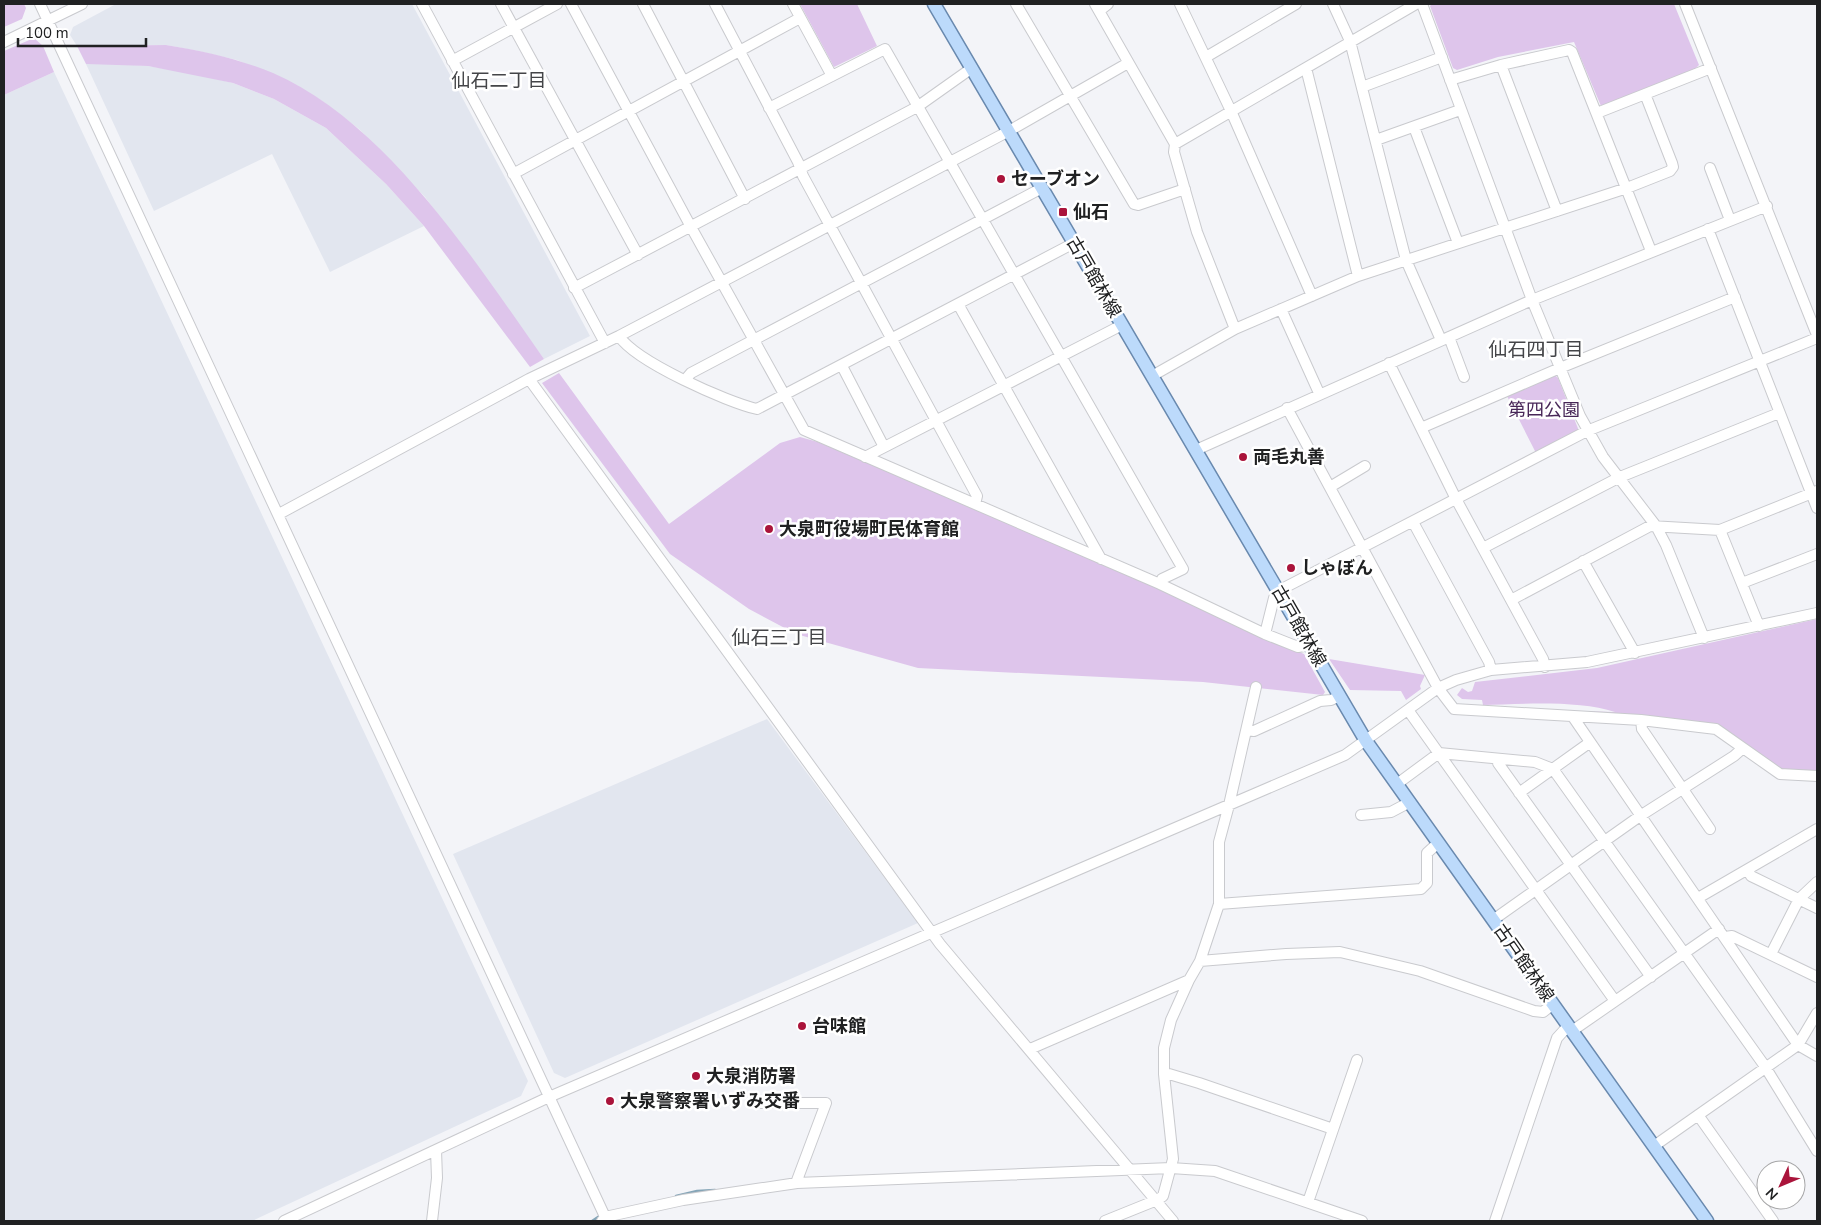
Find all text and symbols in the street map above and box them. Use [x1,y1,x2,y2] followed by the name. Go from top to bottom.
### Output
[18,15,145,47] scale bar
[25,23,69,43] text: 100 m
[451,68,547,94] district label: 仙石二丁目
[1011,167,1100,191] place label: セーブオン
[995,173,1007,185] marker: セーブオン
[1073,200,1109,224] place label: 仙石
[1057,206,1069,218] marker: 仙石
[1061,232,1127,322] street label: 古戸館林線
[1488,337,1584,363] district label: 仙石四丁目
[1508,398,1580,422] park label: 第四公園
[1253,445,1325,469] place label: 両毛丸善
[1237,451,1249,463] marker: 両毛丸善
[779,517,959,541] place label: 大泉町役場町民体育館
[763,523,775,535] marker: 大泉町役場町民体育館
[1301,556,1373,580] place label: しゃぼん
[1285,562,1297,574] marker: しゃぼん
[1266,581,1332,671] street label: 古戸館林線
[731,625,827,651] district label: 仙石三丁目
[1488,919,1560,1007] street label: 古戸館林線
[812,1014,866,1038] place label: 台味館
[796,1020,808,1032] marker: 台味館
[706,1064,796,1088] place label: 大泉消防署
[690,1070,702,1082] marker: 大泉消防署
[620,1089,800,1113] place label: 大泉警察署いずみ交番
[604,1095,616,1107] marker: 大泉警察署いずみ交番
[1756,1160,1806,1210] north arrow
[1762,1183,1782,1204] text: N

